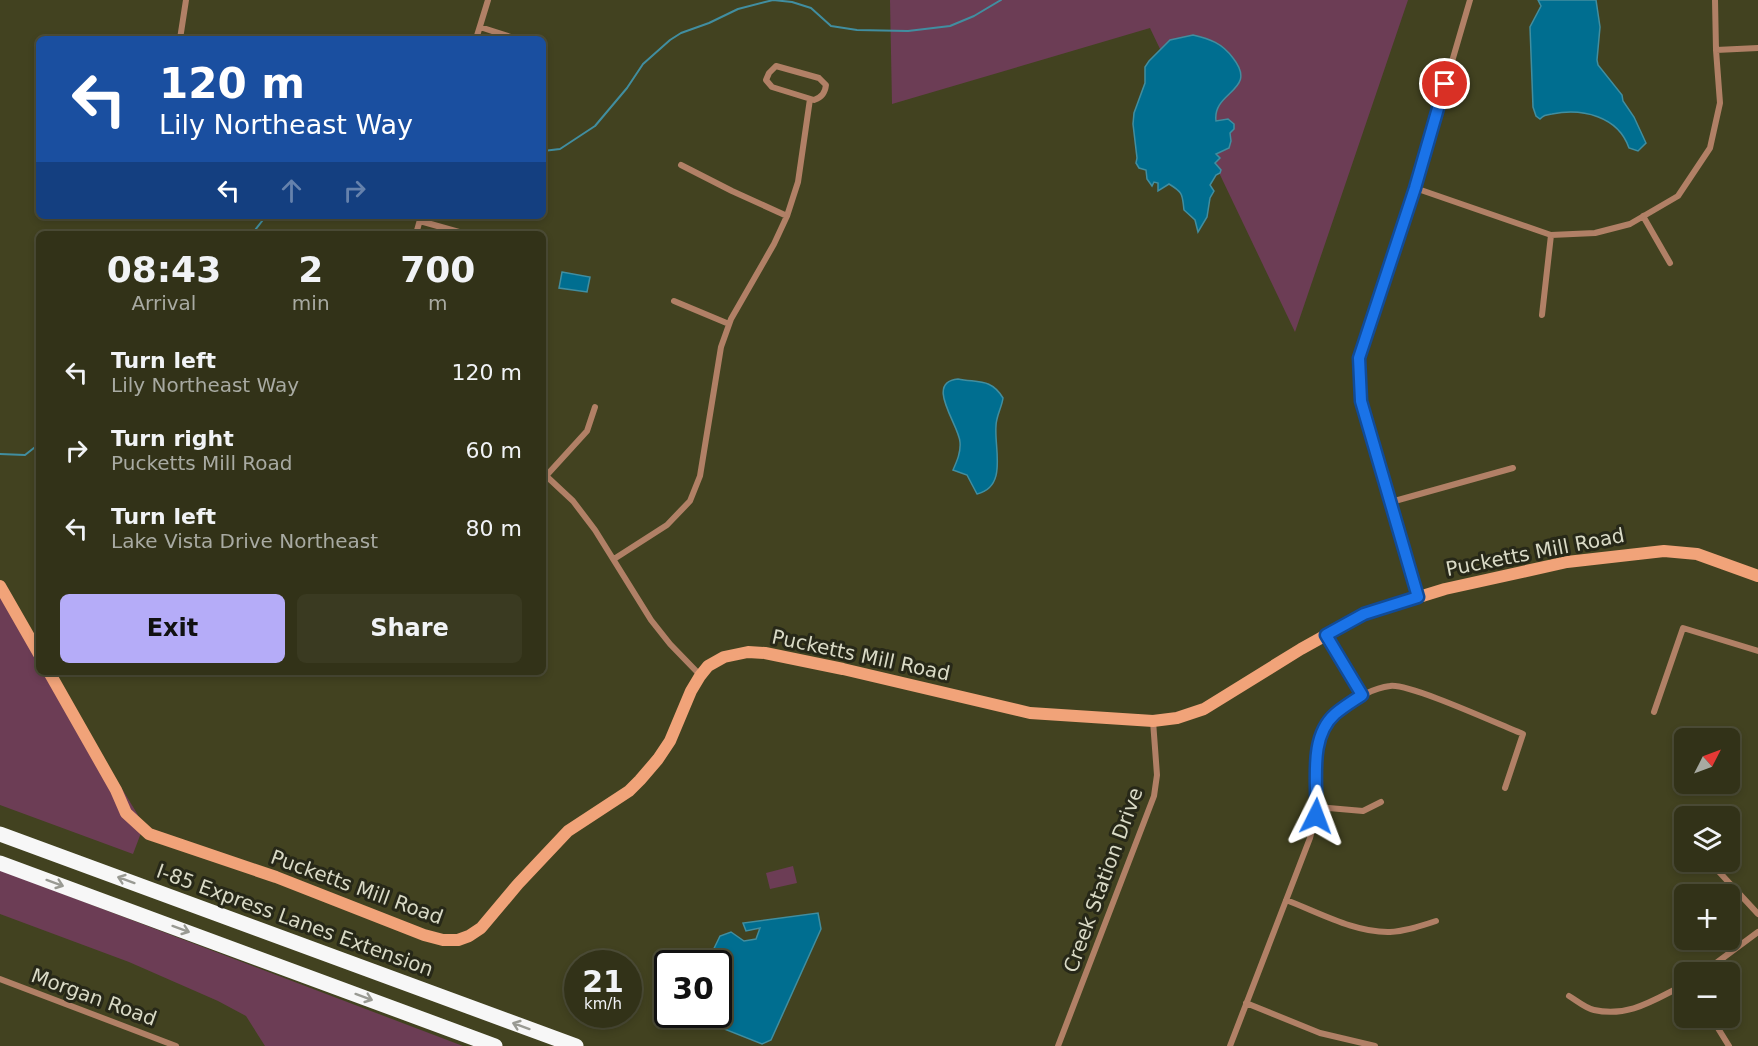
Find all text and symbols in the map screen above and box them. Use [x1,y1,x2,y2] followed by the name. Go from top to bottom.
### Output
[1419,58,1470,109] pin
[159,59,305,108] text: 120 m
[60,60,138,138] icon: left
[1428,67,1461,100] icon: arrive
[159,109,413,140] text: Lily Northeast Way
[212,174,245,207] icon: left
[275,174,308,207] icon: ahead
[338,174,371,207] icon: right
[107,249,221,290] text: 08:43
[298,249,323,290] text: 2
[400,249,475,290] text: 700
[131,291,196,315] text: Arrival
[292,291,330,315] text: min
[428,291,448,315] text: m
[111,348,216,373] text: Turn left
[60,356,93,389] icon: left
[452,360,522,385] text: 120 m
[111,373,299,397] text: Lily Northeast Way
[111,426,234,451] text: Turn right
[60,434,93,467] icon: right
[466,438,522,463] text: 60 m
[111,451,292,475] text: Pucketts Mill Road
[111,504,216,529] text: Turn left
[60,512,93,545] icon: left
[466,516,522,541] text: 80 m
[1444,523,1626,581] street label: Pucketts Mill Road
[111,529,378,553] text: Lake Vista Drive Northeast
[60,594,285,663] button: Exit
[297,594,522,663] button: Share
[770,624,952,686] street label: Pucketts Mill Road
[1674,728,1740,794] north arrow
[1674,728,1740,1028] map controls
[1058,784,1148,976] street label: Creek Station Drive
[1284,784,1348,848] position arrow
[1674,806,1740,872] button: layers
[268,845,446,929] street label: Pucketts Mill Road
[153,859,437,981] street label: I-85 Express Lanes Extension
[117,874,136,885] one-way arrow
[45,878,64,889] one-way arrow
[1674,884,1740,950] button: +
[171,924,190,935] one-way arrow
[654,950,732,1028] speed limit sign: 30
[1674,962,1740,1028] button: −
[28,963,160,1031] street label: Morgan Road
[582,964,624,999] text: 21
[354,992,373,1003] one-way arrow
[584,995,622,1013] text: km/h
[512,1019,531,1030] one-way arrow

